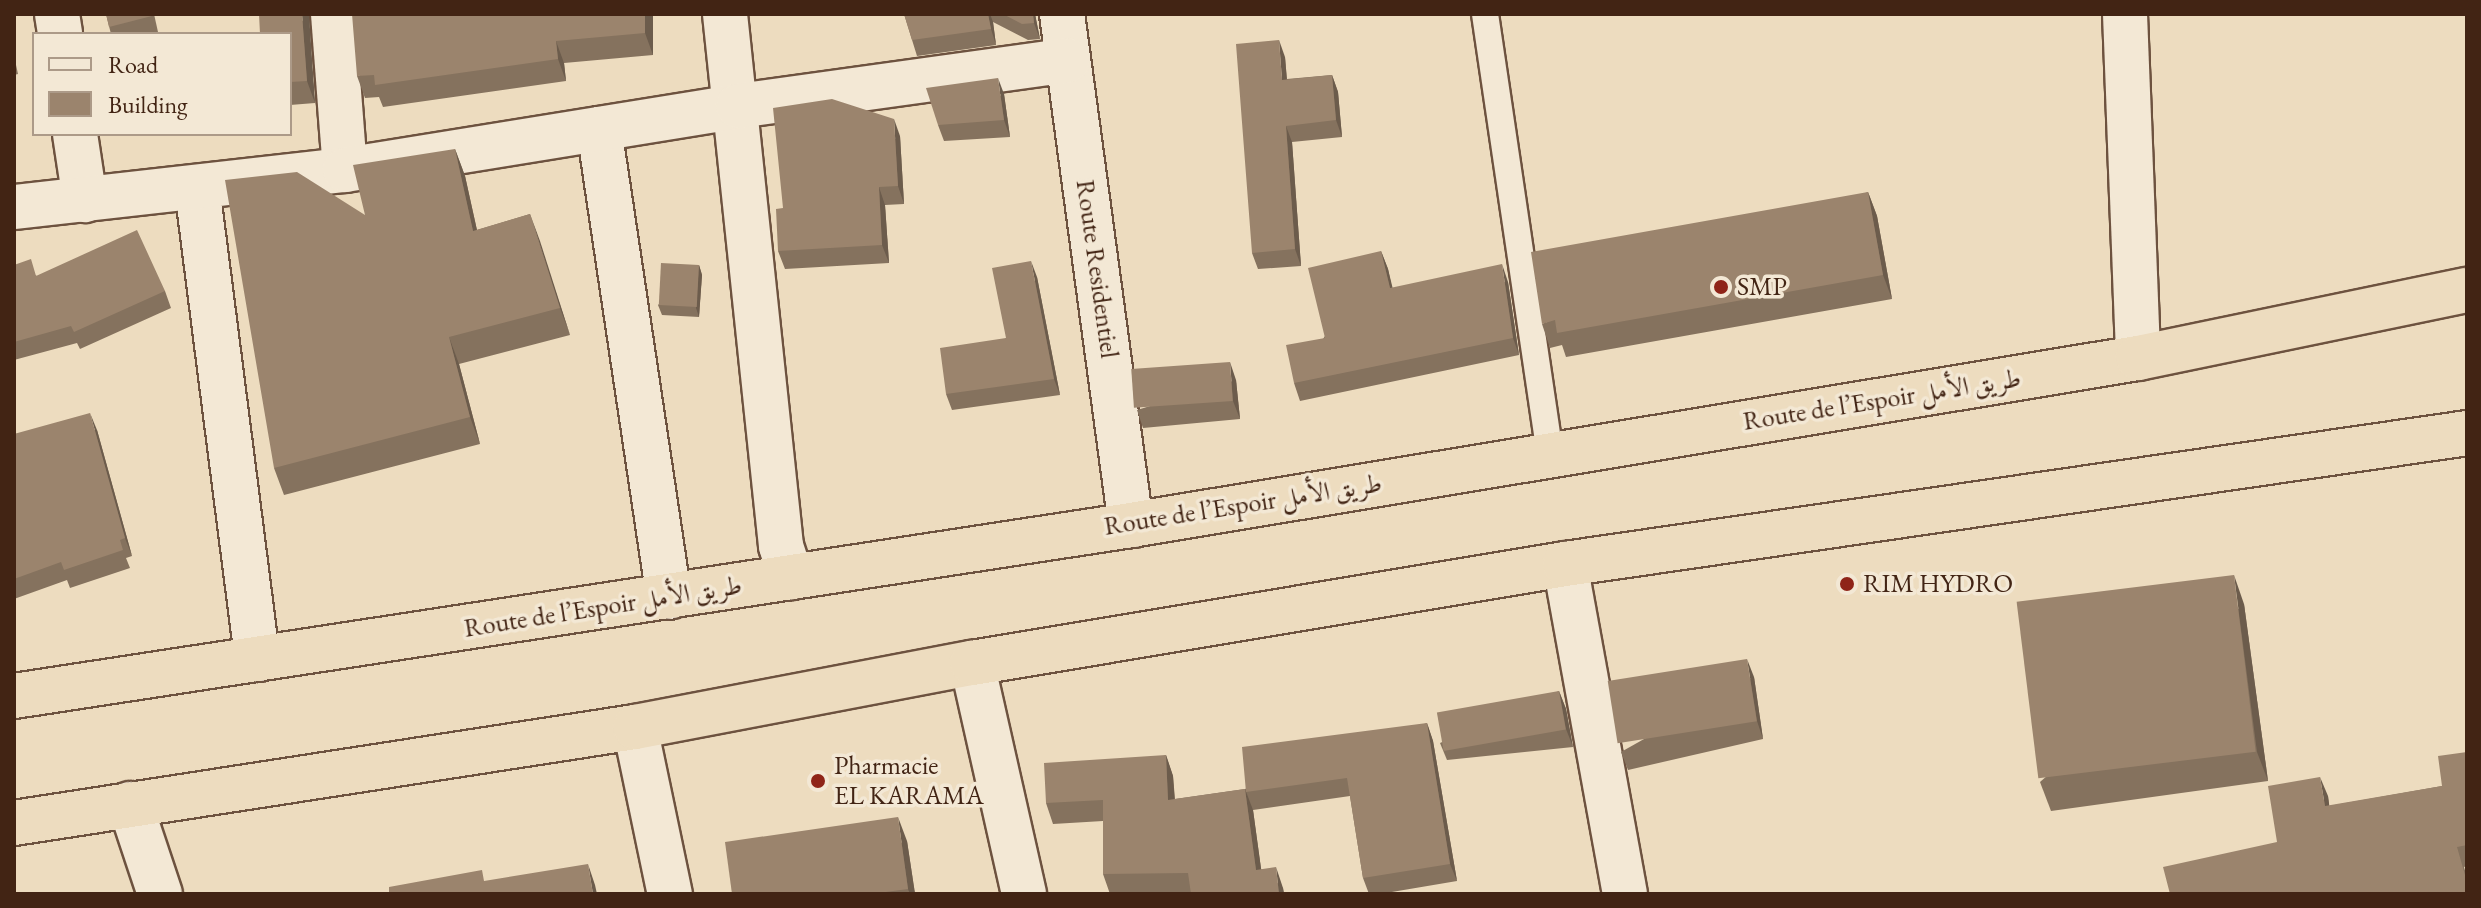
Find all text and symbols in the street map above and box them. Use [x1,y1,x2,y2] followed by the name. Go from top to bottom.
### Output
[32,32,292,136] legend
[108,49,158,80] text: Road
[108,89,188,120] text: Building
[1069,178,1125,360] street label: Route Residentiel
[1737,271,1787,303] place label: SMP
[1712,278,1730,296] marker: SMP
[1741,363,2023,437] street label: Route de l’Espoir طريق الأمل
[1102,468,1384,542] street label: Route de l’Espoir طريق الأمل
[1863,568,2013,600] place label: RIM HYDRO
[462,570,744,644] street label: Route de l’Espoir طريق الأمل
[1838,575,1856,593] marker: RIM HYDRO
[834,750,984,812] place label: Pharmacie EL KARAMA
[809,772,827,790] marker: Pharmacie EL KARAMA

